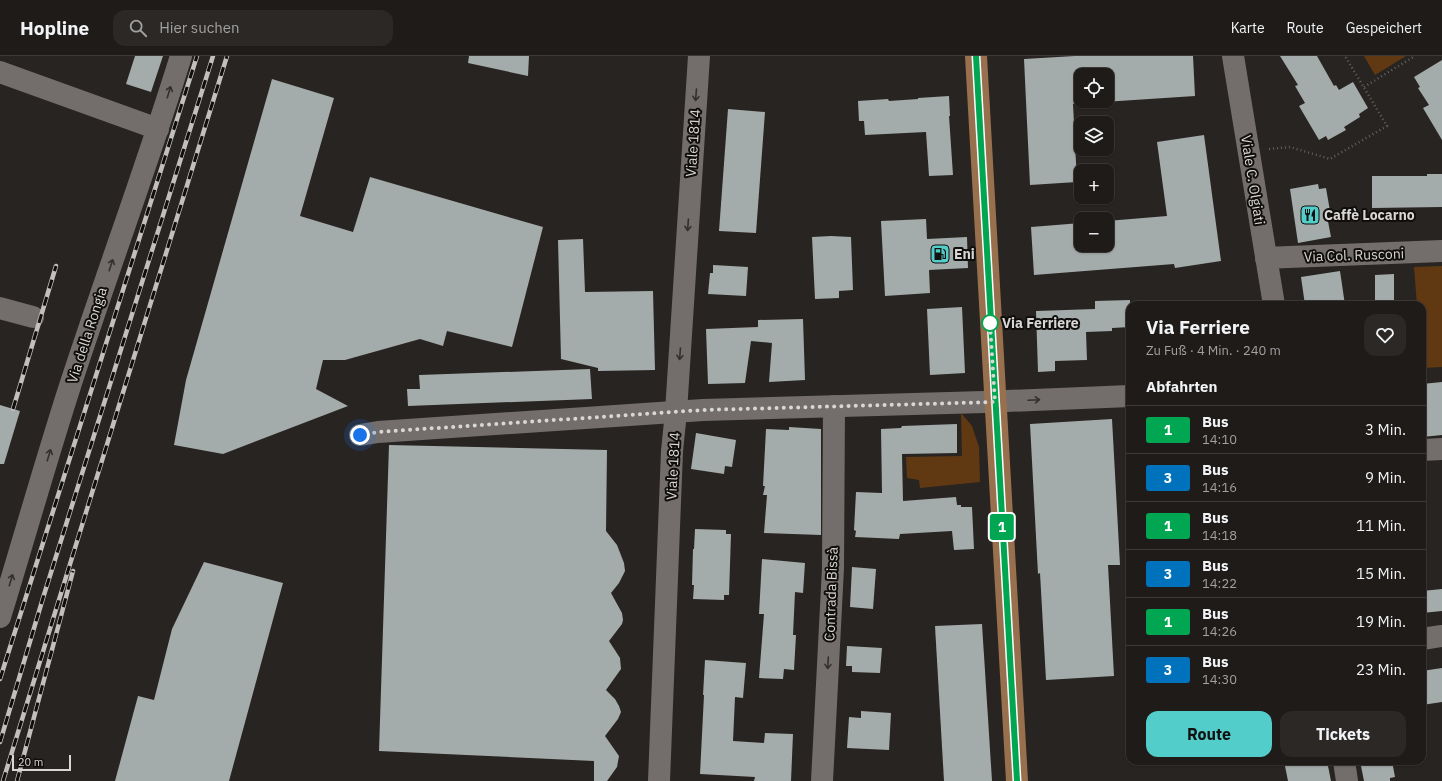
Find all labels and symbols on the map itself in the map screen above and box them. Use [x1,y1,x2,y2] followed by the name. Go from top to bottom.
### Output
[166,87,174,99] one-way arrow
[693,88,700,101] one-way arrow
[682,109,704,177] street label: Viale 1814
[1237,134,1269,226] street label: Viale C. Olgiati
[1299,204,1321,226] restaurant icon: Caffè Locarno
[1324,206,1415,224] place label: Caffè Locarno
[685,218,692,231] one-way arrow
[929,243,951,265] fuel station icon: Eni
[1304,244,1404,266] street label: Via Col. Rusconi
[954,245,975,263] place label: Eni
[107,259,115,271] one-way arrow
[63,284,111,385] street label: Via della Rongia
[981,314,999,332] marker: Via Ferriere
[1002,314,1079,332] place label: Via Ferriere
[676,347,684,360] one-way arrow
[1027,397,1040,404] one-way arrow
[350,425,370,445] your location
[662,432,684,500] street label: Viale 1814
[46,449,53,462] one-way arrow
[989,514,1015,540] line badge: 1
[820,546,842,642] street label: Contrada Bissà
[8,573,15,586] one-way arrow
[824,656,832,669] one-way arrow
[12,753,71,772] scale bar

